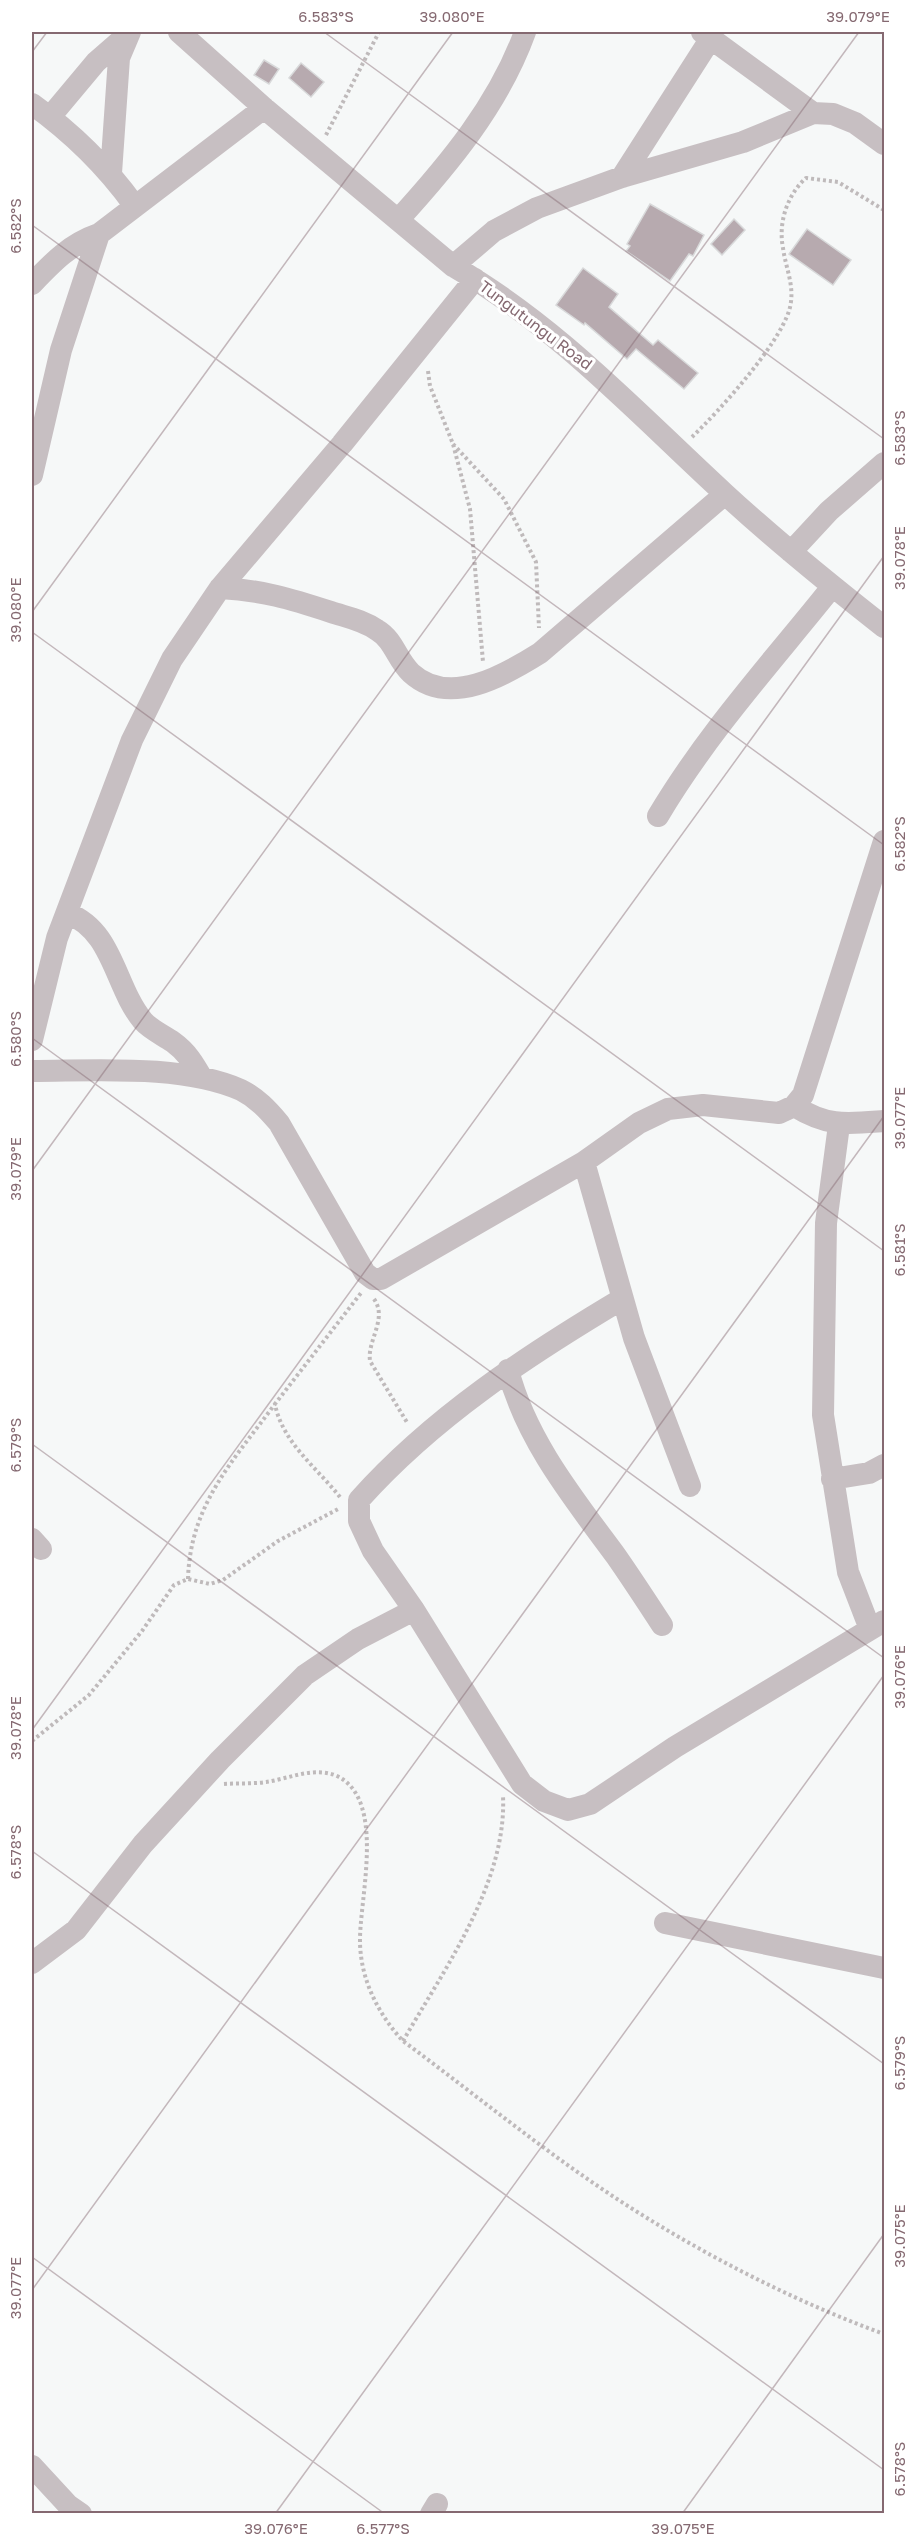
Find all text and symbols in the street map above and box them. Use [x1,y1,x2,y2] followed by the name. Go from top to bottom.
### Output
[298,7,354,25] text: 6.583°S
[419,7,485,25] text: 39.080°E
[826,7,890,25] text: 39.079°E
[6,198,24,254] text: 6.582°S
[476,276,596,374] street label: Tungutungu Road
[890,410,908,466] text: 6.583°S
[890,526,908,590] text: 39.078°E
[6,577,24,643] text: 39.080°E
[890,816,908,872] text: 6.582°S
[6,1011,24,1067] text: 6.580°S
[890,1087,908,1149] text: 39.077°E
[6,1137,24,1201] text: 39.079°E
[890,1224,908,1276] text: 6.581°S
[6,1418,24,1472] text: 6.579°S
[890,1645,908,1709] text: 39.076°E
[6,1696,24,1760] text: 39.078°E
[6,1825,24,1879] text: 6.578°S
[890,2036,908,2090] text: 6.579°S
[890,2204,908,2268] text: 39.075°E
[6,2257,24,2319] text: 39.077°E
[890,2442,908,2496] text: 6.578°S
[244,2519,308,2537] text: 39.076°E
[356,2519,410,2537] text: 6.577°S
[651,2519,715,2537] text: 39.075°E

